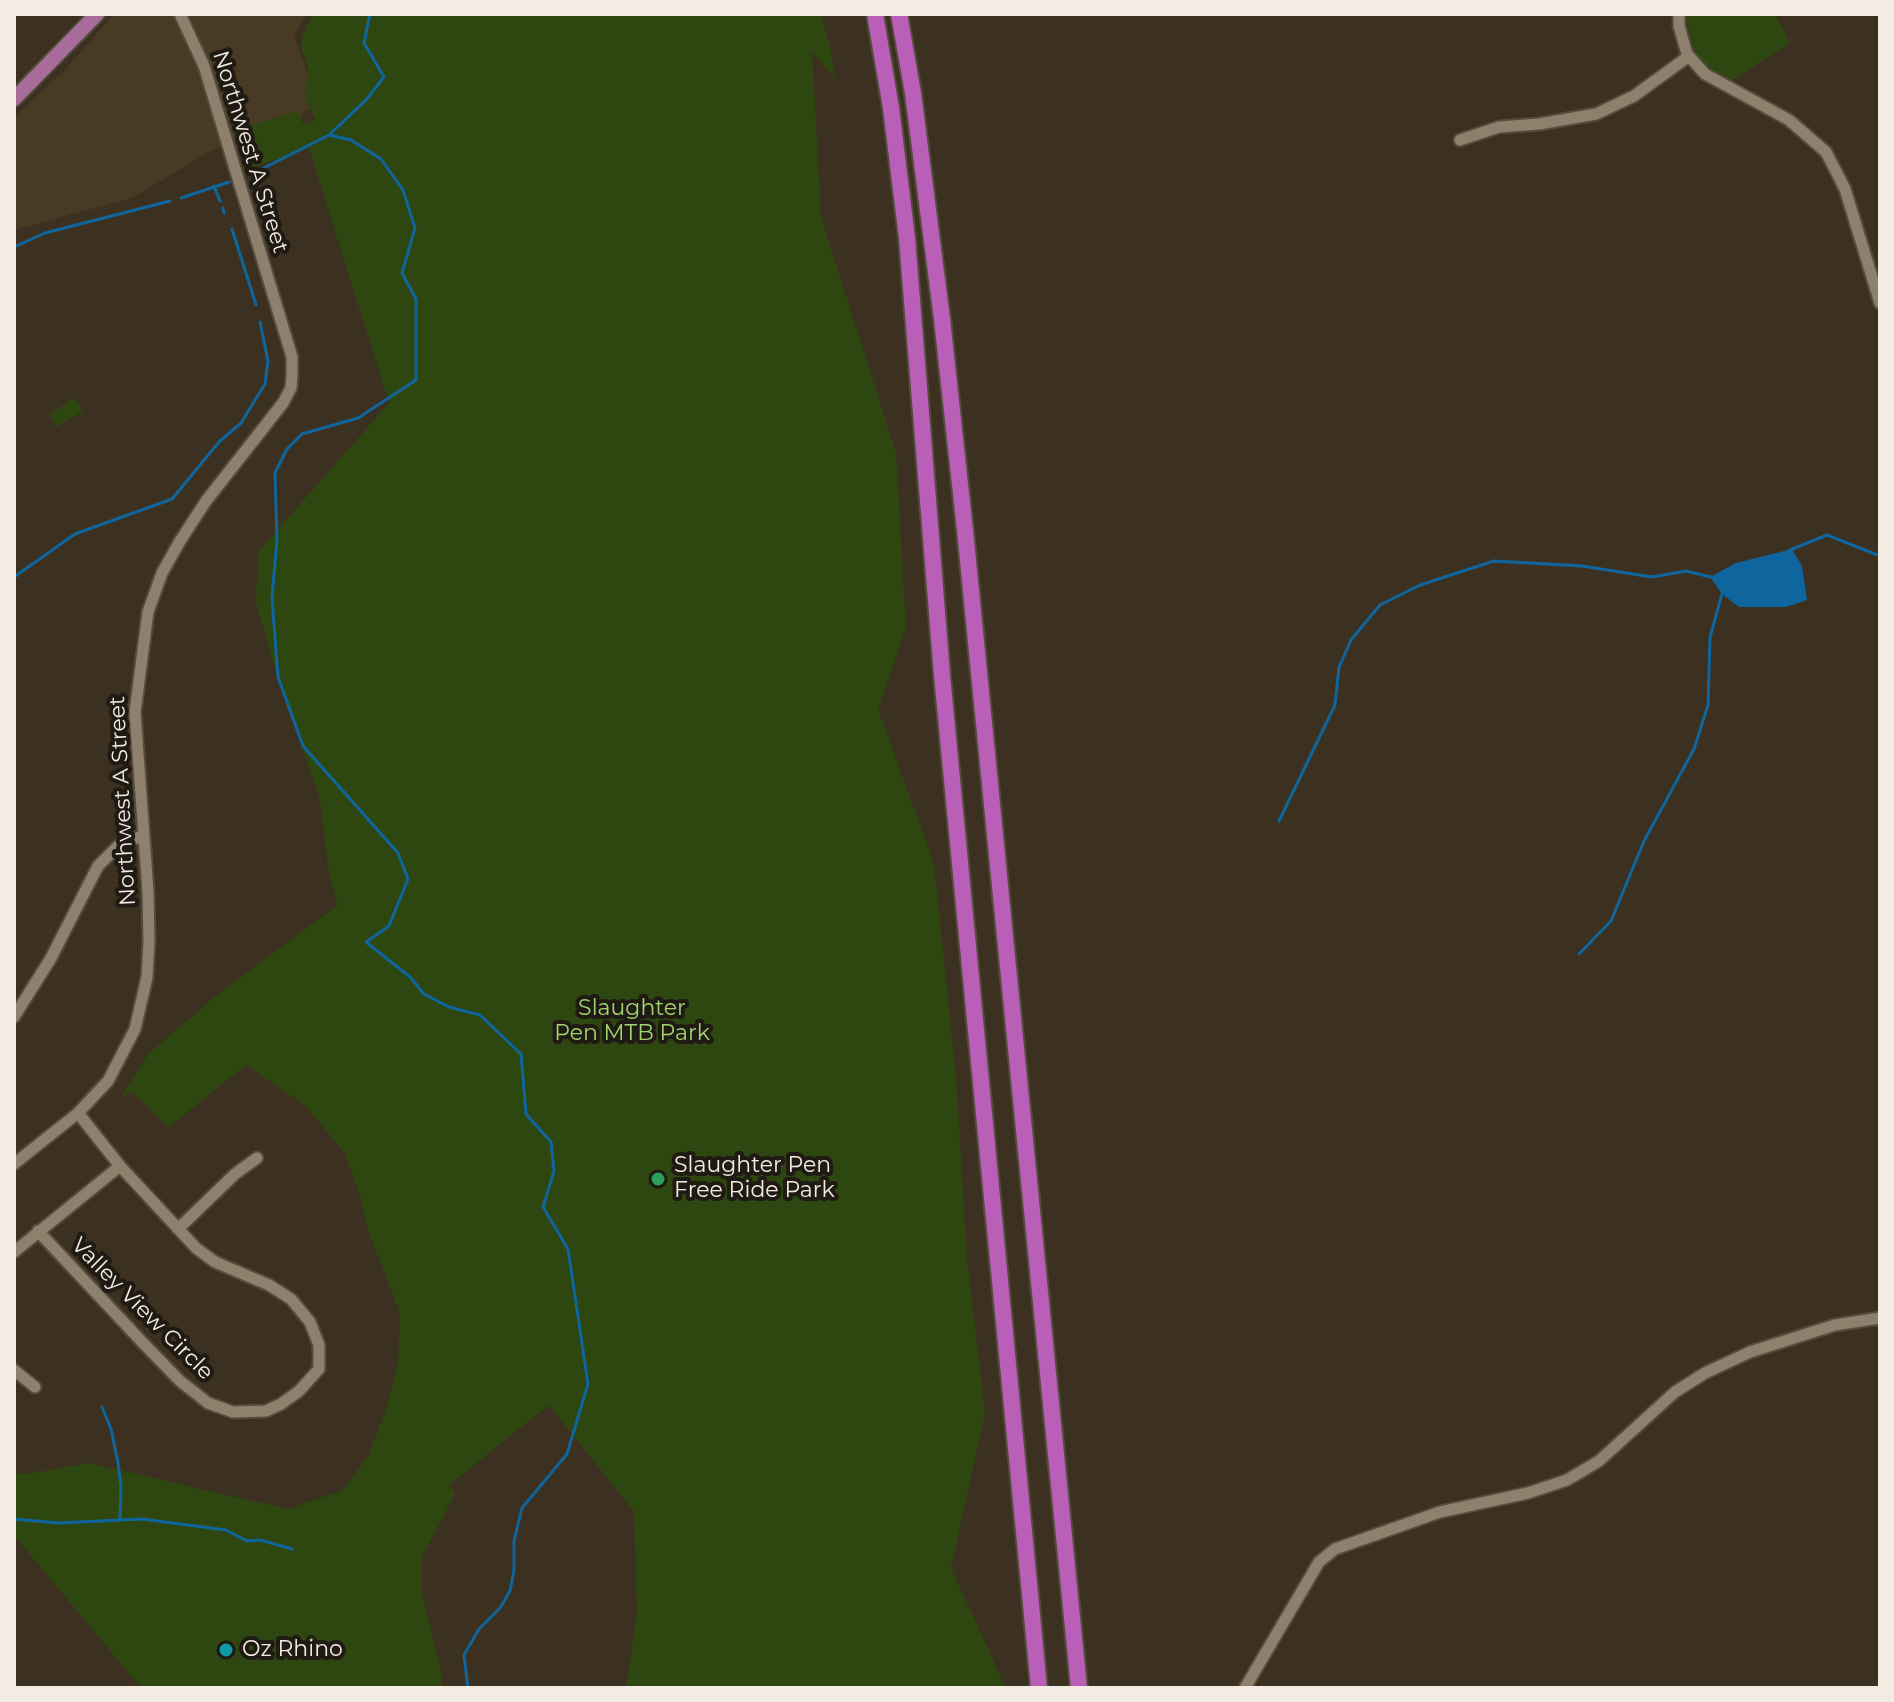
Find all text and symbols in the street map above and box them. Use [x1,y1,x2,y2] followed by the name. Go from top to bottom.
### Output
[207,48,293,256] street label: Northwest A Street
[104,695,142,907] street label: Northwest A Street
[554,996,710,1048] park label: Slaughter Pen MTB Park
[674,1153,835,1204] place label: Slaughter Pen Free Ride Park
[649,1170,667,1188] marker: Slaughter Pen Free Ride Park
[65,1232,219,1386] street label: Valley View Circle
[242,1637,343,1663] place label: Oz Rhino
[217,1641,235,1659] marker: Oz Rhino

